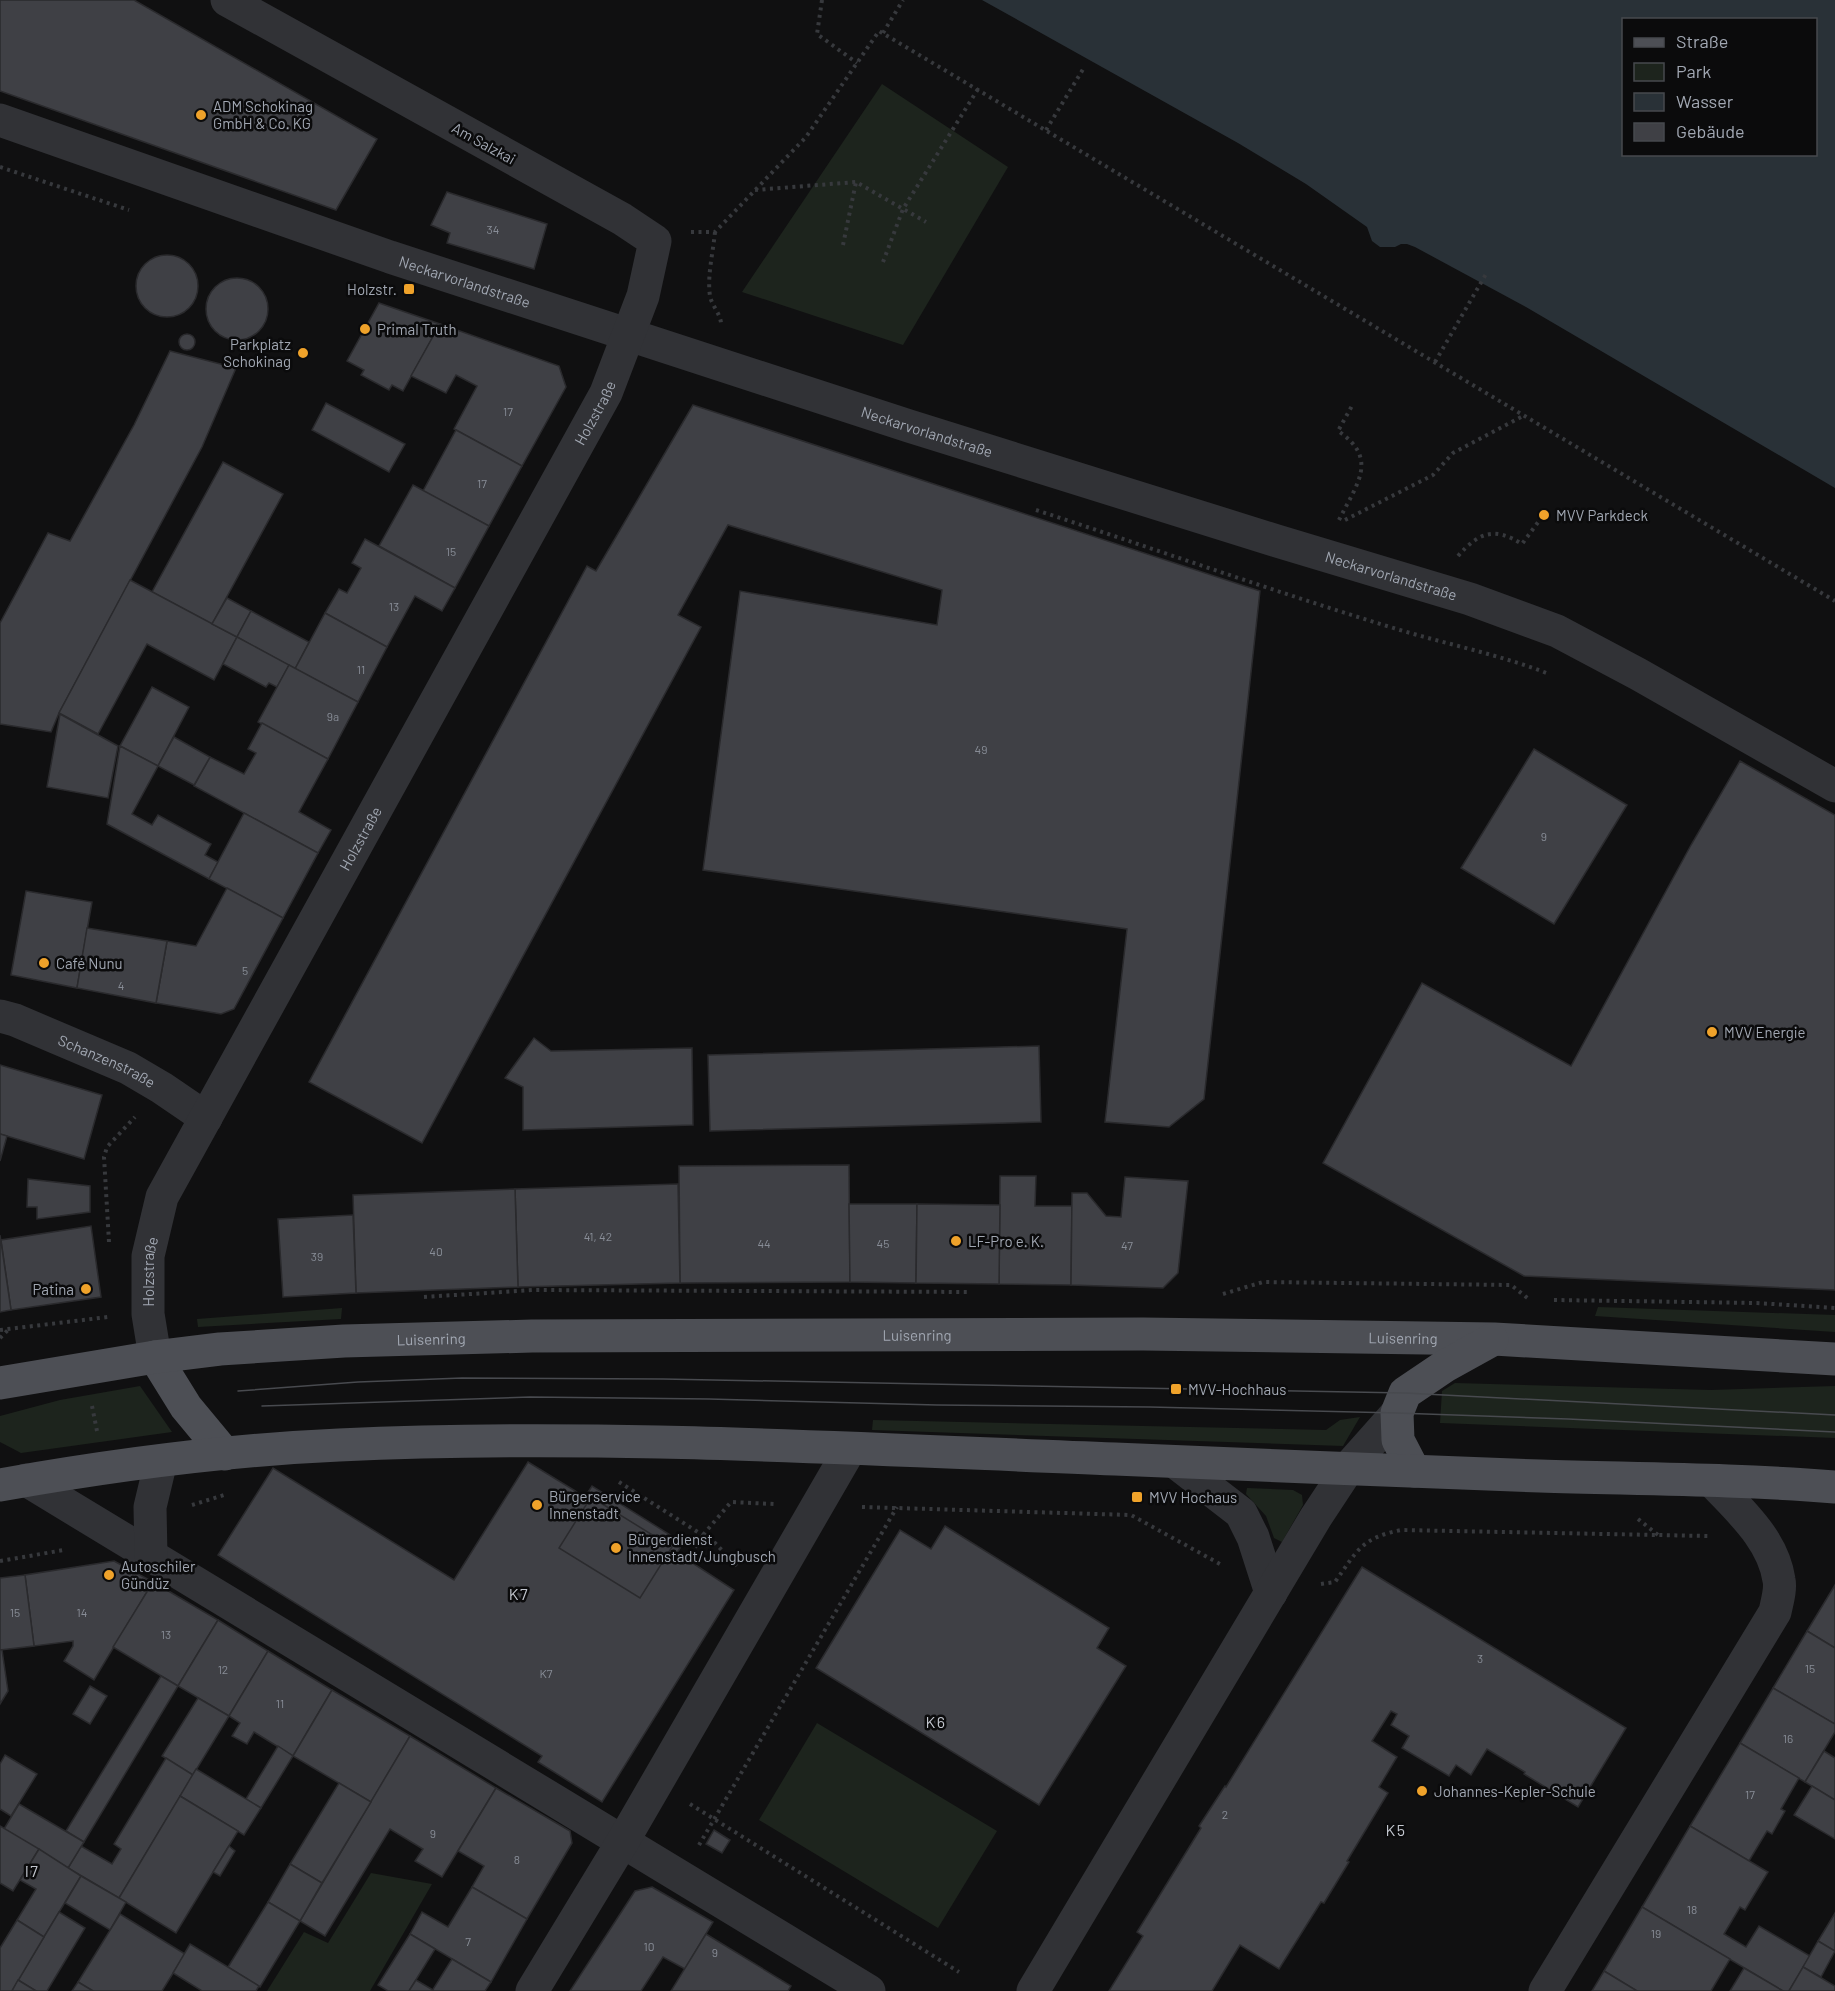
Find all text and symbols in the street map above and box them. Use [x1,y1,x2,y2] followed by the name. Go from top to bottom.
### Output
[1622,18,1817,156] legend
[1676,30,1728,52] text: Straße
[1676,60,1711,82] text: Park
[1676,90,1734,112] text: Wasser
[213,97,313,132] place label: ADM Schokinag GmbH & Co. KG
[194,108,208,122] marker: ADM Schokinag GmbH & Co. KG
[449,118,519,168] street label: Am Salzkai
[1676,120,1745,142] text: Gebäude
[487,222,499,236] house number: 34
[397,252,533,311] street label: Neckarvorlandstraße
[347,280,397,298] place label: Holzstr.
[402,282,416,296] marker: Holzstr.
[377,320,456,338] place label: Primal Truth
[358,322,372,336] marker: Primal Truth
[223,335,291,370] place label: Parkplatz Schokinag
[296,346,310,360] marker: Parkplatz Schokinag
[570,378,619,448] street label: Holzstraße
[859,402,995,461] street label: Neckarvorlandstraße
[503,404,513,418] house number: 17
[477,476,487,490] house number: 17
[1556,506,1649,524] place label: MVV Parkdeck
[1537,508,1551,522] marker: MVV Parkdeck
[446,544,456,558] house number: 15
[1323,547,1459,604] street label: Neckarvorlandstraße
[389,599,399,613] house number: 13
[357,662,365,676] house number: 11
[327,709,339,723] house number: 9a
[975,742,987,756] house number: 49
[335,803,385,873] street label: Holzstraße
[1541,829,1547,843] house number: 9
[56,954,123,972] place label: Café Nunu
[37,956,51,970] marker: Café Nunu
[242,963,248,977] house number: 5
[118,978,124,992] house number: 4
[1724,1023,1806,1041] place label: MVV Energie
[1705,1025,1719,1039] marker: MVV Energie
[55,1030,159,1091] street label: Schanzenstraße
[584,1229,612,1243] house number: 41, 42
[968,1232,1044,1250] place label: LF-Pro e. K.
[949,1234,963,1248] marker: LF-Pro e. K.
[139,1235,161,1307] street label: Holzstraße
[757,1236,771,1250] house number: 44
[877,1236,889,1250] house number: 45
[1121,1238,1133,1252] house number: 47
[429,1244,443,1258] house number: 40
[311,1249,323,1263] house number: 39
[33,1280,74,1298] place label: Patina
[79,1282,93,1296] marker: Patina
[882,1326,952,1344] street label: Luisenring
[1368,1328,1438,1347] street label: Luisenring
[396,1329,466,1349] street label: Luisenring
[1188,1380,1286,1398] place label: MVV-Hochhaus
[1169,1382,1183,1396] marker: MVV-Hochhaus
[549,1487,641,1522] place label: Bürgerservice Innenstadt
[1149,1488,1237,1506] place label: MVV Hochaus
[1130,1490,1144,1504] marker: MVV Hochaus
[530,1498,544,1512] marker: Bürgerservice Innenstadt
[628,1530,776,1565] place label: Bürgerdienst Innenstadt/Jungbusch
[609,1541,623,1555] marker: Bürgerdienst Innenstadt/Jungbusch
[121,1557,196,1592] place label: Autoschiler Gündüz
[102,1568,116,1582] marker: Autoschiler Gündüz
[509,1584,529,1603] district label: K7
[10,1605,20,1619] house number: 15
[77,1605,87,1619] house number: 14
[161,1627,171,1641] house number: 13
[1477,1651,1483,1665] house number: 3
[1805,1661,1815,1675] house number: 15
[218,1662,228,1676] house number: 12
[539,1666,553,1680] house number: K7
[276,1696,284,1710] house number: 11
[925,1712,947,1731] district label: K6
[1783,1731,1793,1745] house number: 16
[1434,1782,1596,1800] place label: Johannes-Kepler-Schule
[1415,1784,1429,1798] marker: Johannes-Kepler-Schule
[1745,1787,1755,1801] house number: 17
[1222,1807,1228,1821] house number: 2
[1385,1820,1407,1839] district label: K5
[430,1826,436,1840] house number: 9
[514,1852,520,1866] house number: 8
[25,1861,39,1880] district label: I7
[1687,1902,1697,1916] house number: 18
[1651,1926,1661,1940] house number: 19
[465,1934,471,1948] house number: 7
[644,1939,654,1953] house number: 10
[712,1945,718,1959] house number: 9

